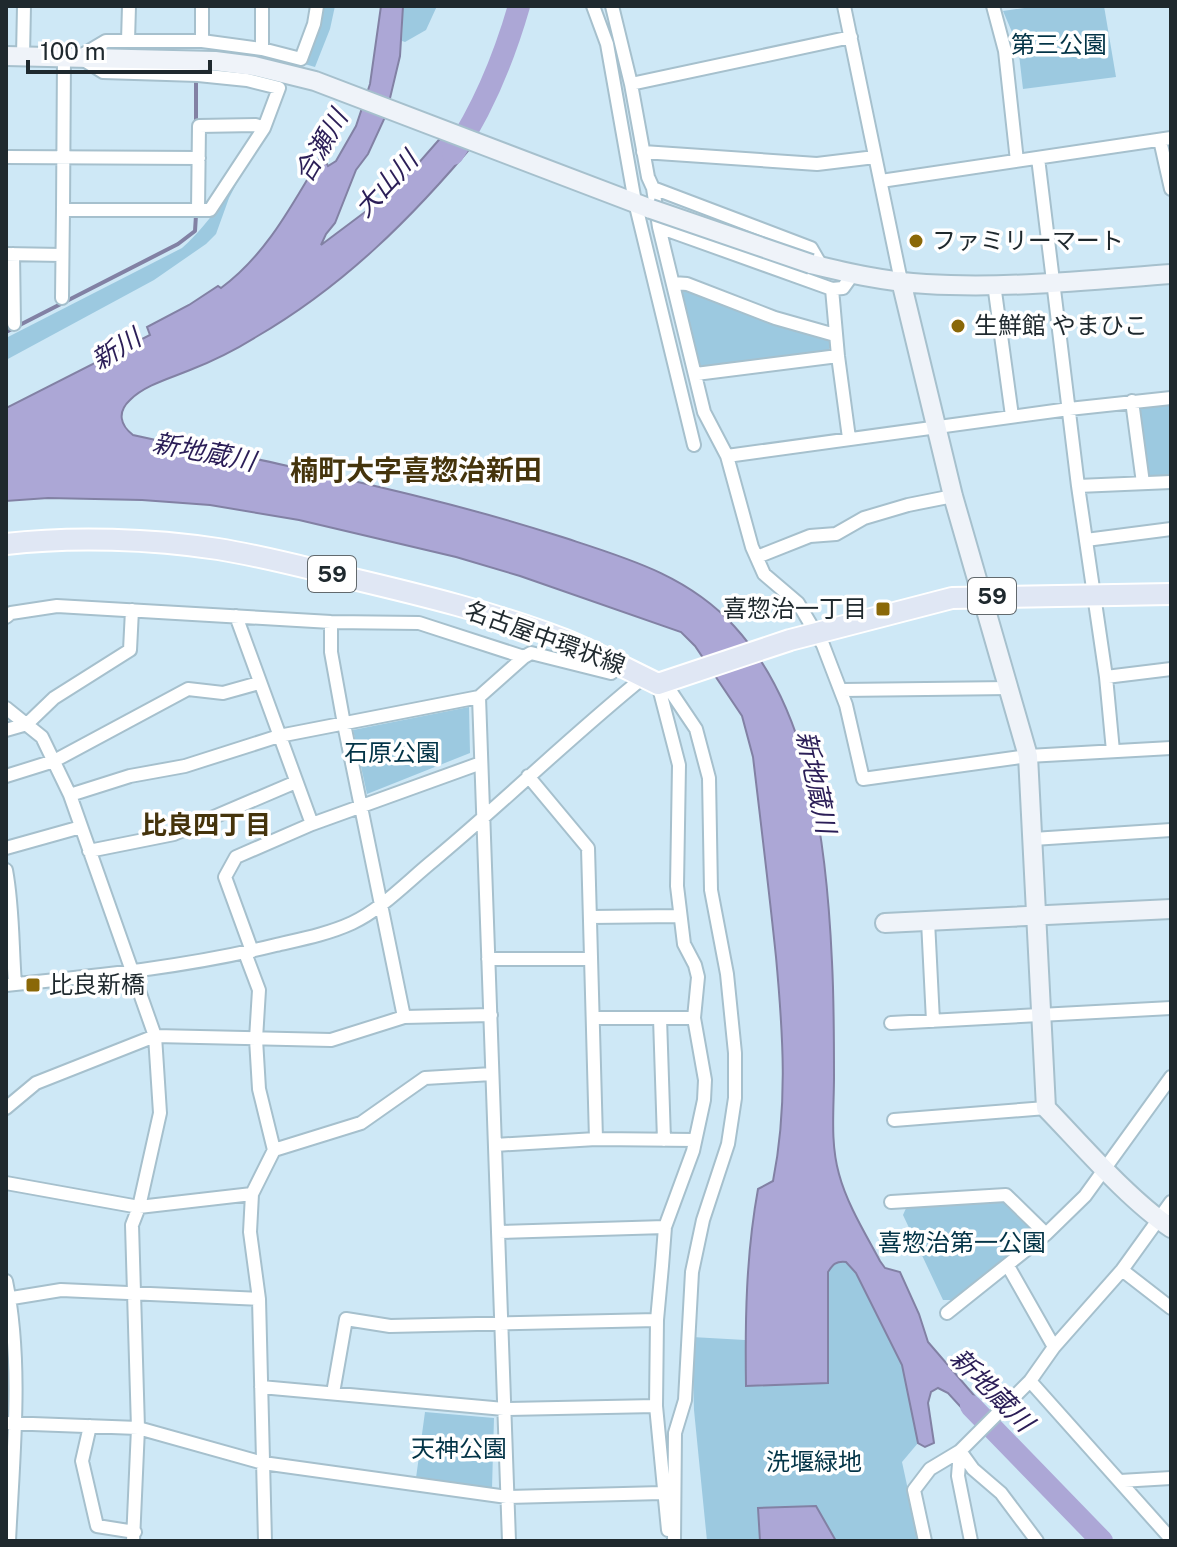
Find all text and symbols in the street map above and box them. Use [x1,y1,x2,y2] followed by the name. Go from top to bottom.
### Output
[28,24,210,74] scale bar
[1011,30,1107,58] park label: 第三公園
[40,37,106,65] text: 100 m
[288,102,355,187] water label: 合瀬川
[348,142,426,223] water label: 大山川
[932,226,1124,254] place label: ファミリーマート
[907,232,925,250] marker: ファミリーマート
[974,311,1148,339] place label: 生鮮館 やまひこ
[949,317,967,335] marker: 生鮮館 やまひこ
[85,320,149,376] water label: 新川
[150,426,261,477] water label: 新地蔵川
[290,453,542,486] district label: 楠町大字喜惣治新田
[308,556,356,592] road number: 59
[968,578,1016,614] road number: 59
[723,594,867,622] place label: 喜惣治一丁目
[462,595,629,679] street label: 名古屋中環状線
[874,600,892,618] marker: 喜惣治一丁目
[791,728,843,839] water label: 新地蔵川
[344,738,440,766] park label: 石原公園
[141,809,271,840] district label: 比良四丁目
[49,970,145,998] place label: 比良新橋
[24,976,42,994] marker: 比良新橋
[878,1228,1046,1256] park label: 喜惣治第一公園
[945,1342,1042,1439] water label: 新地蔵川
[411,1434,507,1462] park label: 天神公園
[766,1447,862,1475] park label: 洗堰緑地

